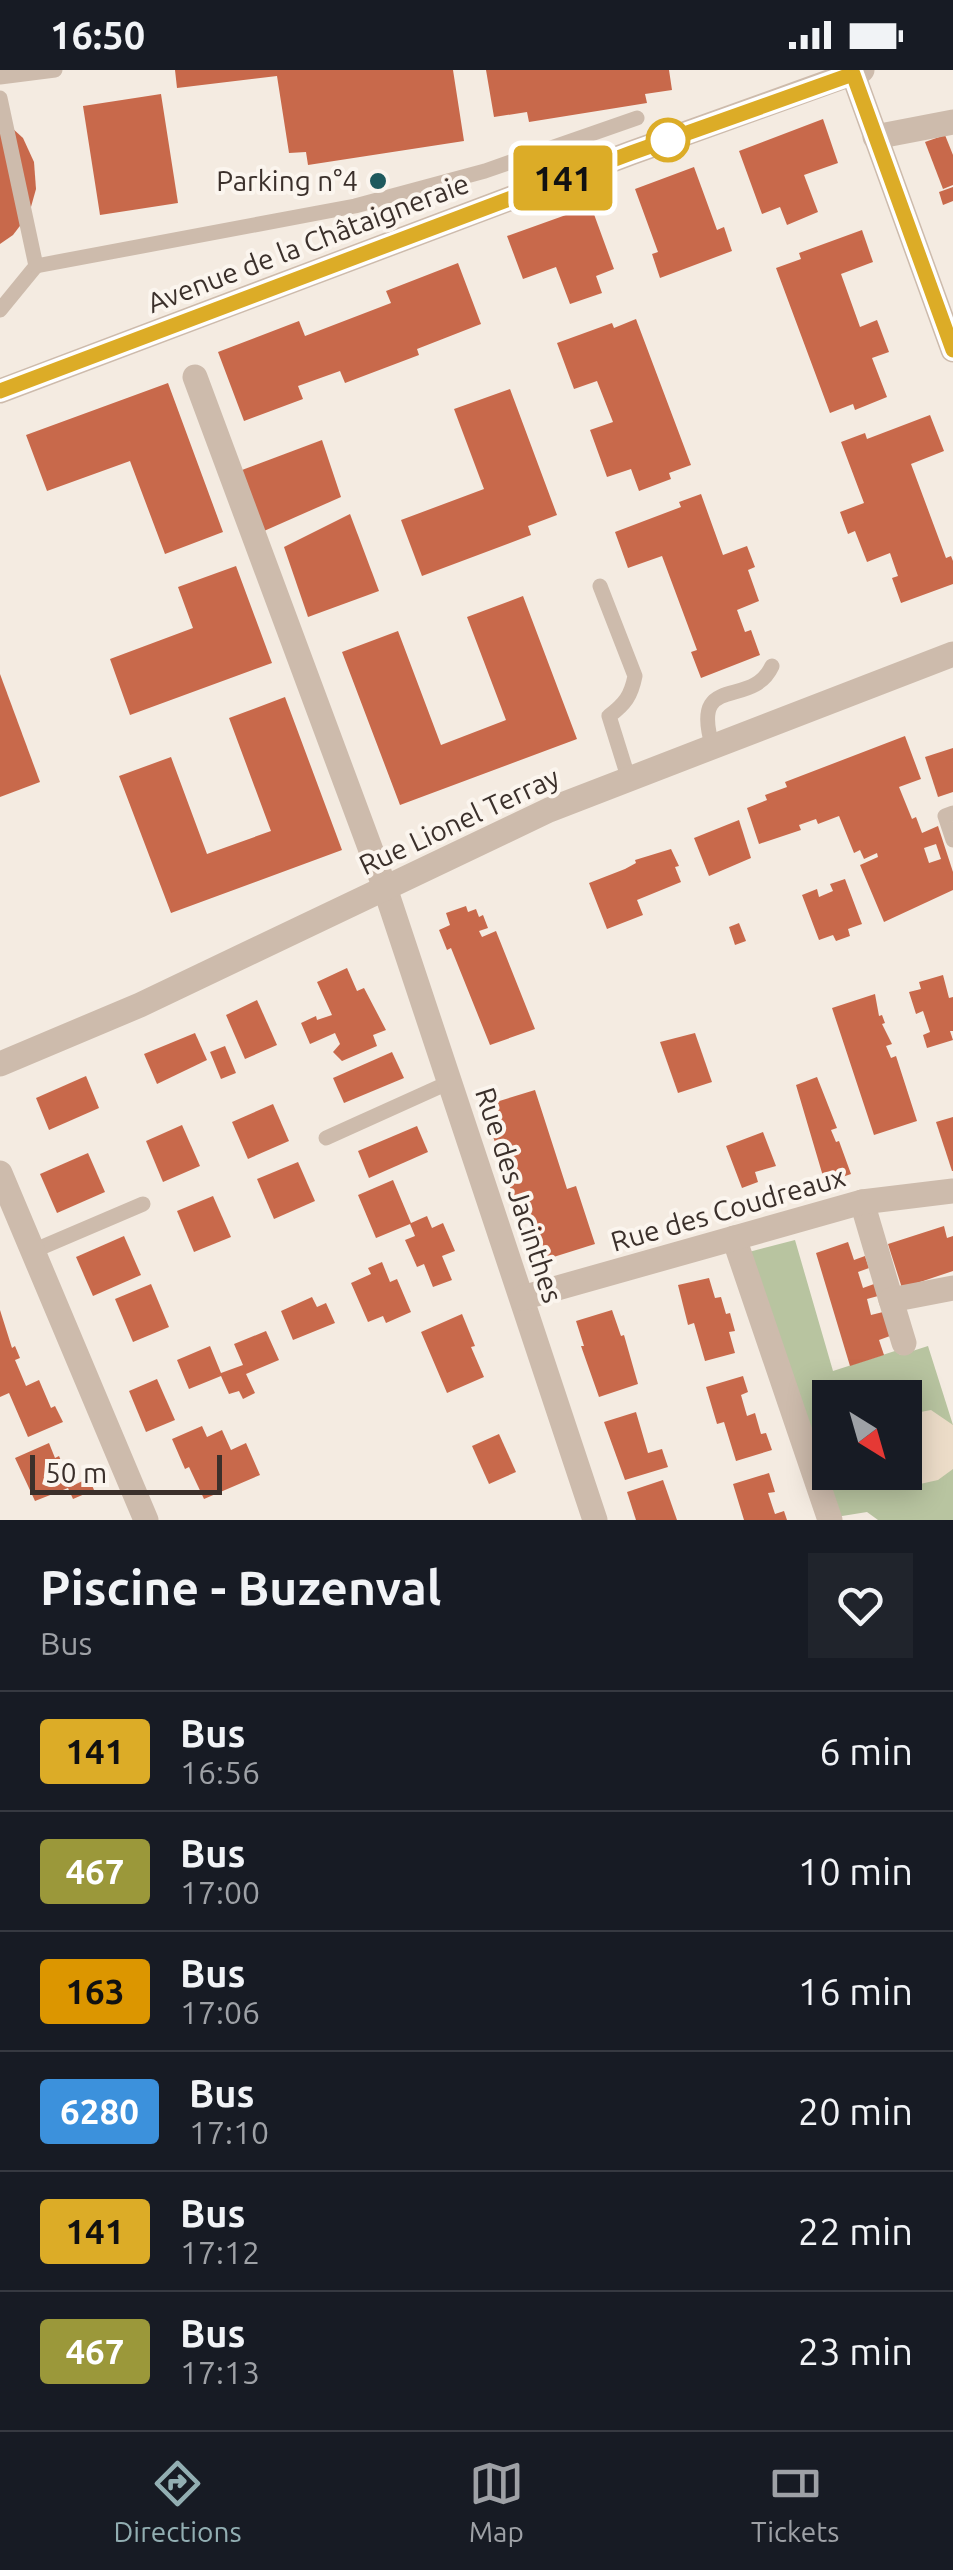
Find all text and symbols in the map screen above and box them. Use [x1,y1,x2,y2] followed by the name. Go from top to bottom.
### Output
[50,14,145,56] text: 16:50
[647,119,689,161] unlabelled marker
[506,146,620,210] line badge: 141
[533,158,593,198] text: 141
[216,165,358,196] place label: Parking n°4
[143,167,473,318] street label: Avenue de la Châtaigneraie
[367,170,389,192] marker: Parking n°4
[354,761,564,880] street label: Rue Lionel Terray
[470,1083,569,1306] street label: Rue des Jacinthes
[607,1160,849,1257] street label: Rue des Coudreaux
[812,1380,922,1490] north arrow
[812,1380,922,1490] map controls
[30,1450,222,1494] scale bar
[45,1457,107,1488] text: 50 m
[808,1553,913,1658] button: heart
[40,1560,441,1614] text: Piscine - Buzenval
[40,1625,92,1661] text: Bus
[180,1712,245,1754] text: Bus
[819,1730,913,1772] text: 6 min
[65,1731,125,1771] text: 141
[180,1754,260,1790] text: 16:56
[180,1832,245,1874] text: Bus
[798,1850,913,1892] text: 10 min
[65,1851,125,1891] text: 467
[180,1874,260,1910] text: 17:00
[180,1952,245,1994] text: Bus
[798,1970,913,2012] text: 16 min
[65,1971,125,2011] text: 163
[180,1994,260,2030] text: 17:06
[189,2072,254,2114] text: Bus
[798,2090,913,2132] text: 20 min
[60,2091,139,2131] text: 6280
[189,2114,269,2150] text: 17:10
[180,2192,245,2234] text: Bus
[798,2210,913,2252] text: 22 min
[65,2211,125,2251] text: 141
[180,2234,260,2270] text: 17:12
[180,2312,245,2354] text: Bus
[798,2330,913,2372] text: 23 min
[65,2331,125,2371] text: 467
[180,2354,260,2390] text: 17:13
[114,2456,242,2547] tab: Directions
[469,2456,524,2547] tab: Map
[751,2456,839,2547] tab: Tickets

